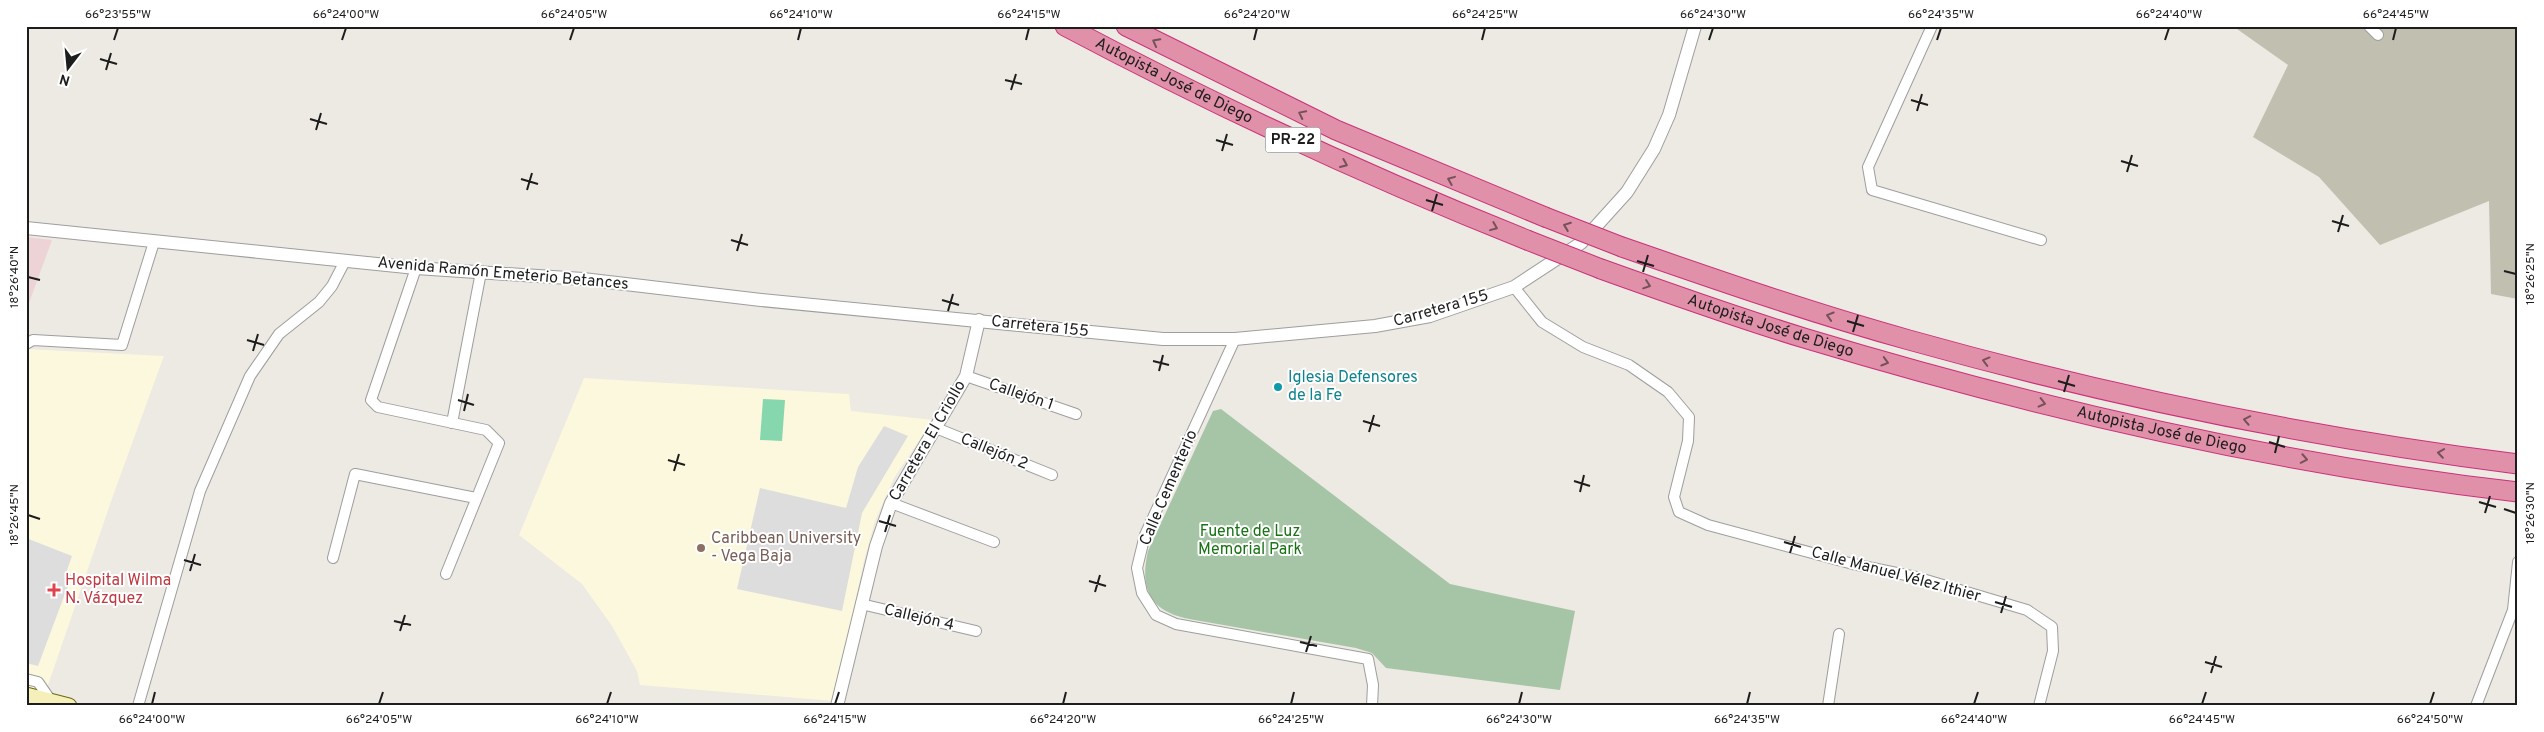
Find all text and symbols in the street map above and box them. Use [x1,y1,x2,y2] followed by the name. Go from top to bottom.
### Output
[85,7,151,23] text: 66°23'55"W
[313,7,379,23] text: 66°24'00"W
[541,7,607,23] text: 66°24'05"W
[769,7,833,23] text: 66°24'10"W
[997,7,1061,23] text: 66°24'15"W
[1224,7,1290,23] text: 66°24'20"W
[1452,7,1518,23] text: 66°24'25"W
[1680,7,1746,23] text: 66°24'30"W
[1908,7,1974,23] text: 66°24'35"W
[2136,7,2202,23] text: 66°24'40"W
[2363,7,2429,23] text: 66°24'45"W
[1092,34,1256,129] street label: Autopista José de Diego
[1153,38,1162,48] one-way arrow
[42,42,92,92] north arrow
[58,69,72,89] text: N
[1298,110,1307,120] one-way arrow
[1266,128,1320,152] road number: PR-22
[1339,157,1348,168] one-way arrow
[1447,175,1456,186] one-way arrow
[1489,221,1498,231] one-way arrow
[1563,222,1572,232] one-way arrow
[2523,243,2539,305] text: 18°26'25"N
[7,246,23,308] text: 18°26'40"N
[377,253,629,295] street label: Avenida Ramón Emeterio Betances
[1642,279,1651,289] one-way arrow
[1391,286,1491,332] street label: Carretera 155
[1685,290,1856,362] street label: Autopista José de Diego
[990,312,1090,342] street label: Carretera 155
[1826,312,1834,322] one-way arrow
[1881,356,1889,366] one-way arrow
[1982,356,1991,367] one-way arrow
[1288,368,1418,406] place label: Iglesia Defensores de la Fe
[986,375,1056,415] street label: Callejón 1
[885,377,971,505] street label: Carretera El Criollo
[1272,381,1284,393] marker: Iglesia Defensores de la Fe
[2038,398,2046,408] one-way arrow
[2075,403,2248,459] street label: Autopista José de Diego
[2242,415,2251,426] one-way arrow
[1136,427,1202,549] street label: Calle Cementerio
[957,429,1031,475] street label: Callejón 2
[2437,449,2446,459] one-way arrow
[2299,454,2308,464] one-way arrow
[2523,482,2539,544] text: 18°26'30"N
[7,484,23,546] text: 18°26'45"N
[1198,522,1302,560] park label: Fuente de Luz Memorial Park
[711,529,861,567] place label: Caribbean University - Vega Baja
[695,542,707,554] marker: Caribbean University - Vega Baja
[1809,543,1983,607] street label: Calle Manuel Vélez Ithier
[65,571,171,609] place label: Hospital Wilma N. Vázquez
[47,583,61,597] marker: Hospital Wilma N. Vázquez
[882,600,956,636] street label: Callejón 4
[119,712,185,728] text: 66°24'00"W
[346,712,412,728] text: 66°24'05"W
[575,712,639,728] text: 66°24'10"W
[803,712,867,728] text: 66°24'15"W
[1030,712,1096,728] text: 66°24'20"W
[1258,712,1324,728] text: 66°24'25"W
[1486,712,1552,728] text: 66°24'30"W
[1714,712,1780,728] text: 66°24'35"W
[1941,712,2007,728] text: 66°24'40"W
[2169,712,2235,728] text: 66°24'45"W
[2397,712,2463,728] text: 66°24'50"W

